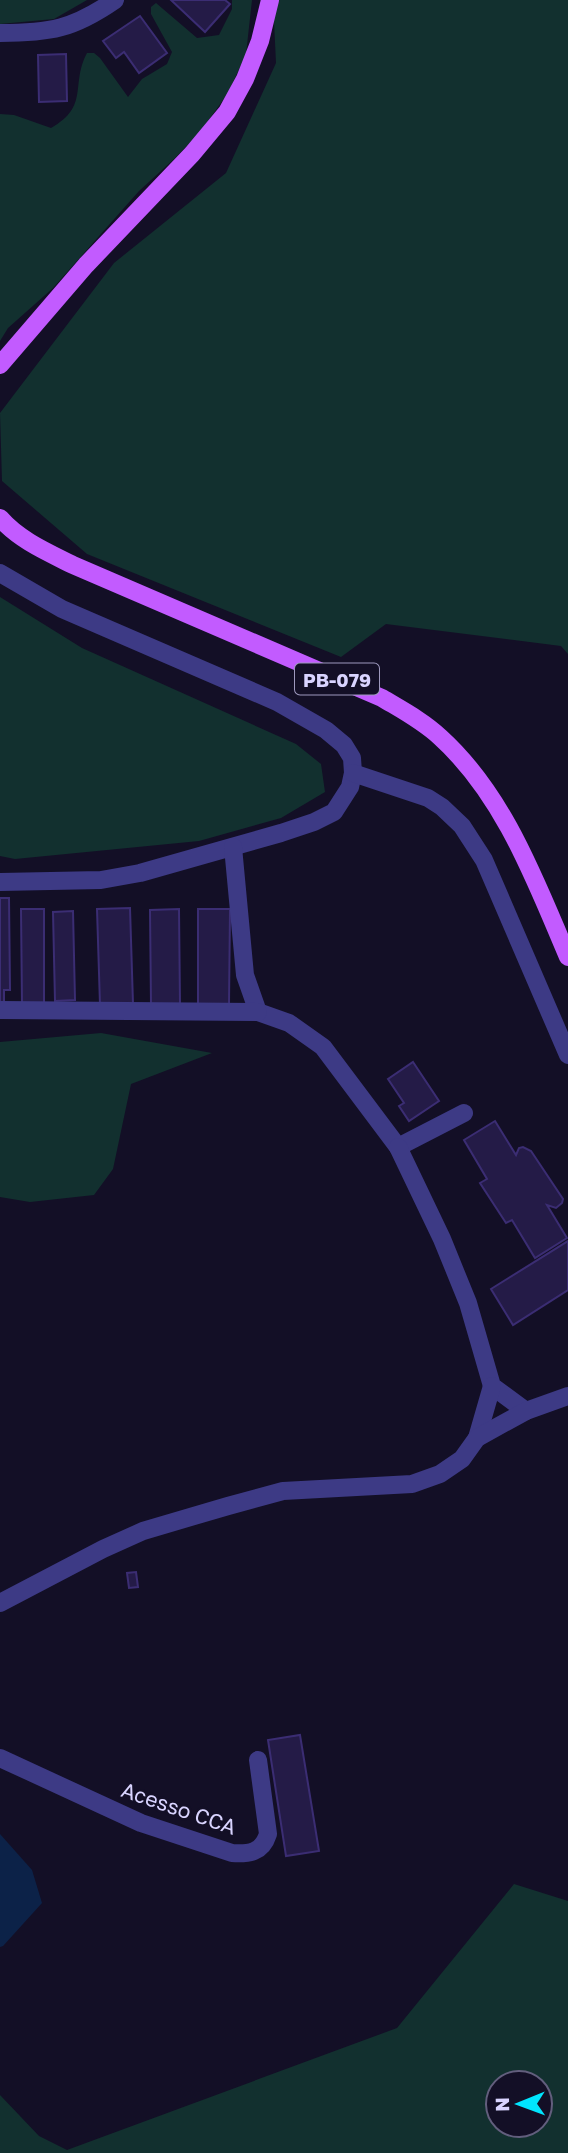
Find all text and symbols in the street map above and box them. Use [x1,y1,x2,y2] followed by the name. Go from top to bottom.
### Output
[295,664,379,694] road number: PB-079
[118,1776,240,1840] street label: Acesso CCA
[484,2069,554,2139] north arrow
[490,2097,513,2112] text: N

